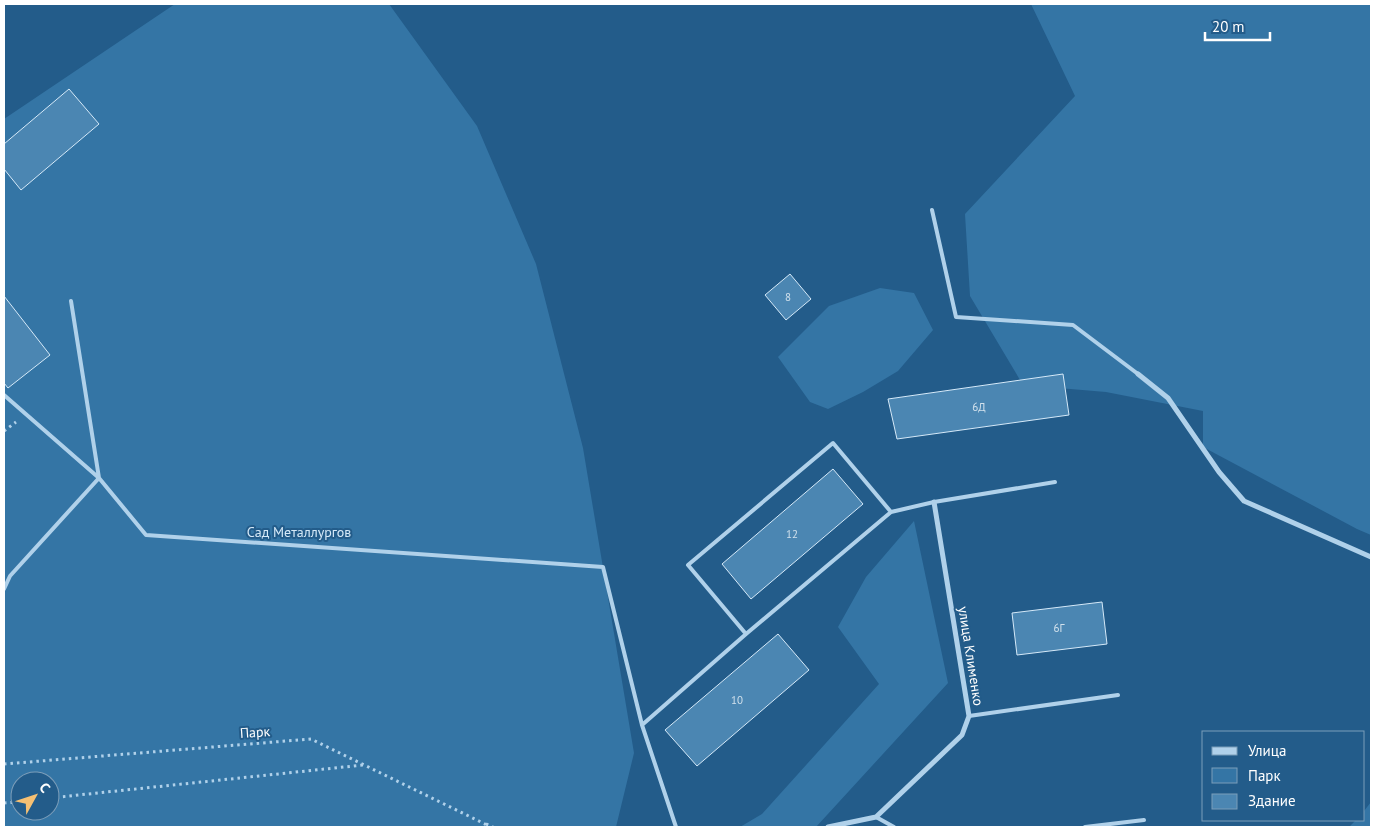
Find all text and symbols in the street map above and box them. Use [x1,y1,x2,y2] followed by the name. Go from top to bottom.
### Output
[1205,10,1270,42] scale bar
[1212,17,1245,36] text: 20 m
[785,290,791,304] house number: 8
[972,400,986,414] house number: 6Д
[247,523,351,541] park label: Сад Металлургов
[786,527,798,541] house number: 12
[954,605,988,707] street label: улица Клименко
[1054,621,1066,635] house number: 6Г
[731,693,743,707] house number: 10
[239,722,271,742] street label: Парк
[1202,731,1365,821] legend
[1248,741,1286,760] text: Улица
[1248,766,1281,785] text: Парк
[10,771,60,821] north arrow
[36,779,54,797] text: С
[1248,791,1296,810] text: Здание

